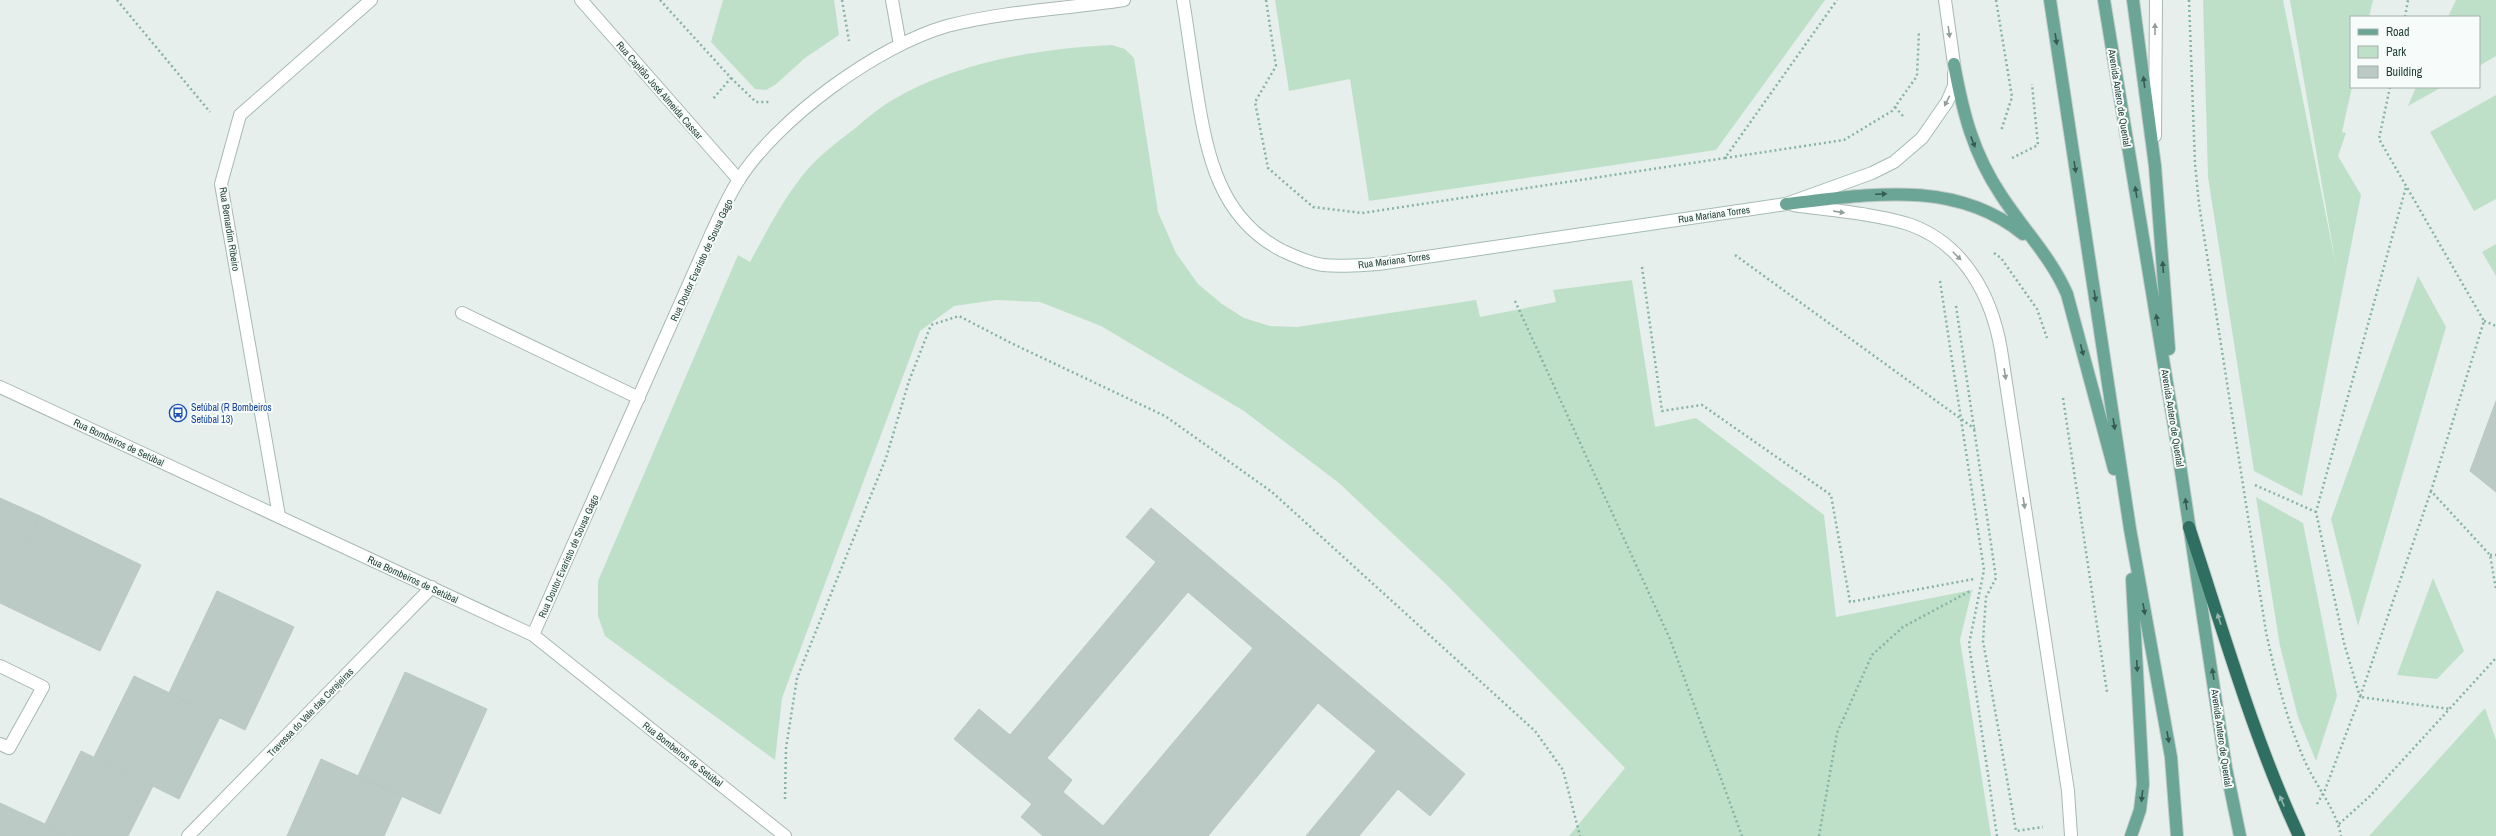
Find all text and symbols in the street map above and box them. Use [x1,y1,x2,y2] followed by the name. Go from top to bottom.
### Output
[2350,16,2480,88] legend
[2152,22,2158,35] one-way arrow
[2386,24,2410,40] text: Road
[1946,26,1952,38] one-way arrow
[2053,32,2059,45] one-way arrow
[613,39,706,142] street label: Rua Capitão José Almeida Cassar
[2386,44,2406,60] text: Park
[2105,48,2134,148] street label: Avenida Antero de Quental
[2386,64,2423,80] text: Building
[2141,76,2148,88] one-way arrow
[1944,95,1950,107] one-way arrow
[1970,137,1976,149] one-way arrow
[2072,161,2078,173] one-way arrow
[216,186,243,272] street label: Rua Bernardim Ribeiro
[2133,186,2139,198] one-way arrow
[1875,190,1887,197] one-way arrow
[667,197,736,323] street label: Rua Doutor Evaristo de Sousa Gago
[1677,203,1751,226] street label: Rua Mariana Torres
[1832,209,1845,215] one-way arrow
[1357,250,1431,271] street label: Rua Mariana Torres
[1952,251,1962,261] one-way arrow
[2159,261,2166,273] one-way arrow
[2092,290,2098,302] one-way arrow
[2154,314,2160,326] one-way arrow
[2080,344,2086,356] one-way arrow
[2002,368,2008,380] one-way arrow
[2158,368,2187,468] street label: Avenida Antero de Quental
[191,401,272,426] place label: Setúbal (R Bombeiros Setúbal 13)
[168,403,188,423] bus stop icon: Setúbal (R Bombeiros Setúbal 13)
[71,416,166,469] street label: Rua Bombeiros de Setúbal
[2111,418,2117,430] one-way arrow
[535,492,602,620] street label: Rua Doutor Evaristo de Sousa Gago
[2021,496,2027,509] one-way arrow
[2183,498,2189,510] one-way arrow
[365,553,460,606] street label: Rua Bombeiros de Setúbal
[2142,603,2148,615] one-way arrow
[2216,612,2222,624] one-way arrow
[2134,660,2140,673] one-way arrow
[265,665,356,759] street label: Travessa do Vale das Cerejeiras
[2210,667,2216,680] one-way arrow
[2208,687,2235,788] street label: Avenida Antero de Quental
[640,719,726,790] street label: Rua Bombeiros de Setúbal
[2165,731,2171,743] one-way arrow
[2139,790,2145,802] one-way arrow
[2279,794,2285,806] one-way arrow

